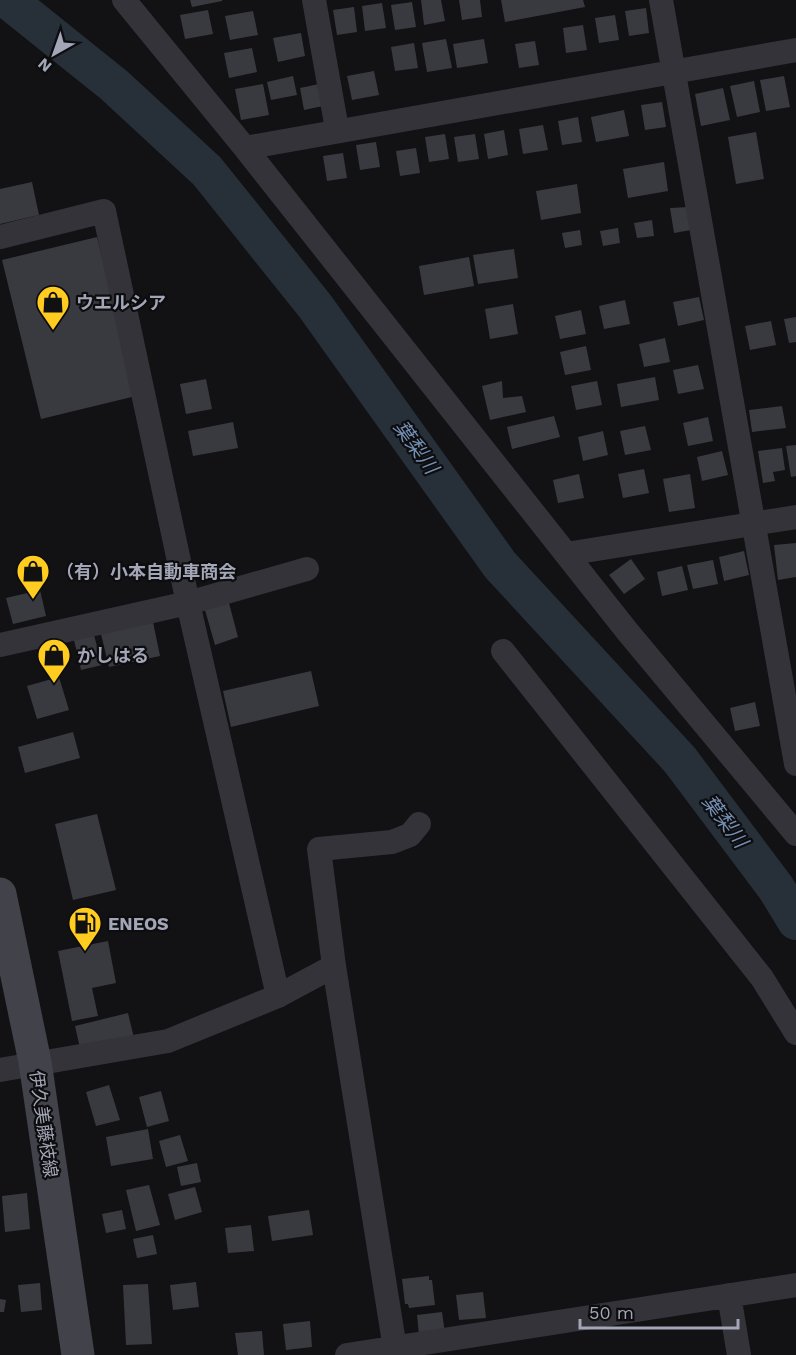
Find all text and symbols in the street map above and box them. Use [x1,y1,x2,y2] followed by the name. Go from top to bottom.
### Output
[24,24,84,84] north arrow
[34,54,55,76] text: N
[35,284,71,331] shop icon: ウエルシア
[76,292,166,313] place label: ウエルシア
[389,416,445,480] water label: 葉梨川
[15,553,51,600] shop icon: （有）小本自動車商会
[56,561,236,582] place label: （有）小本自動車商会
[36,637,72,684] shop icon: かしはる
[77,645,149,666] place label: かしはる
[697,790,754,854] water label: 葉梨川
[67,905,103,952] fuel station icon: ENEOS
[108,913,169,934] place label: ENEOS
[26,1069,62,1179] street label: 伊久美藤枝線
[580,1292,738,1330] scale bar
[589,1302,634,1323] text: 50 m

